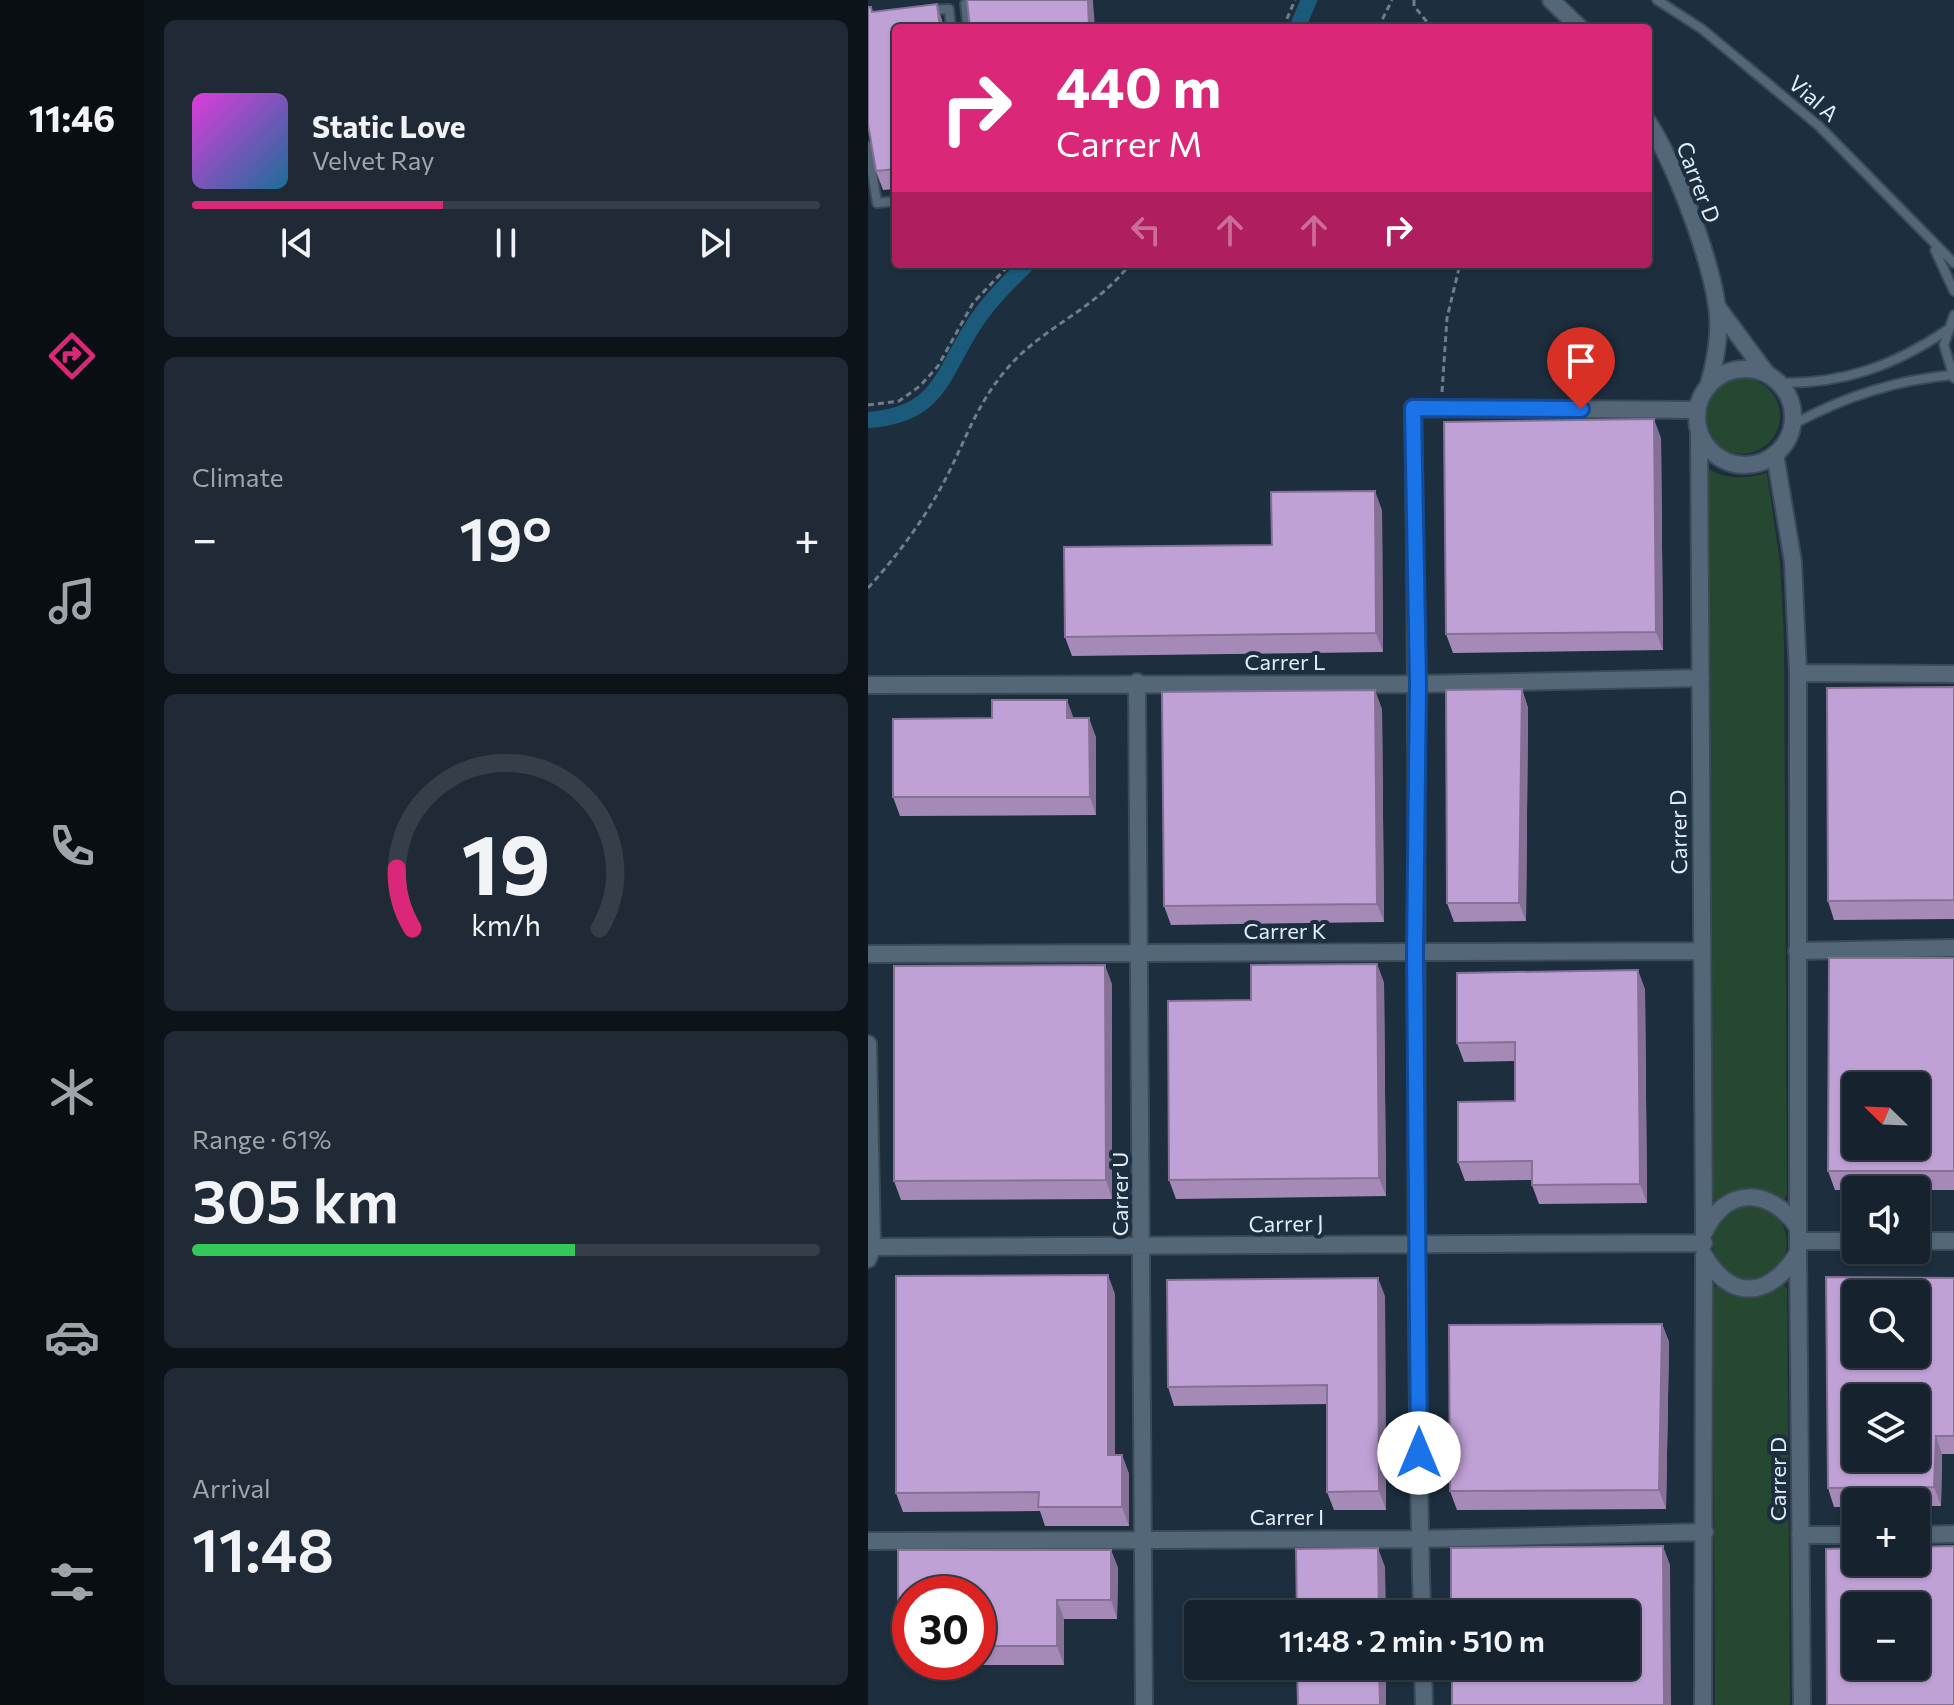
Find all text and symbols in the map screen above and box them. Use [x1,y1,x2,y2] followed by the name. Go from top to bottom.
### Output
[1056,51,1221,120] text: 440 m
[924,56,1028,160] icon: right
[1784,69,1844,127] street label: Vial A
[29,95,115,139] text: 11:46
[312,107,466,144] text: Static Love
[1056,120,1202,164] text: Carrer M
[1671,138,1727,226] street label: Carrer D
[312,144,435,175] text: Velvet Ray
[1124,208,1168,252] icon: left
[1208,208,1252,252] icon: ahead
[1292,208,1336,252] icon: ahead
[1376,208,1420,252] icon: right
[275,221,319,265] icon: previous
[484,221,528,265] icon: pause
[693,221,737,265] icon: next
[1547,327,1615,409] pin
[44,328,100,384] icon: directions
[1559,339,1603,383] icon: arrive
[192,461,284,492] text: Climate
[459,500,552,573] text: 19°
[192,510,217,564] text: −
[794,510,820,564] text: +
[44,573,100,629] icon: music
[1245,648,1325,675] street label: Carrer L
[1664,789,1692,875] street label: Carrer D
[462,809,550,911] text: 19
[44,818,100,874] icon: phone
[471,907,541,942] text: km/h
[1243,917,1327,944] street label: Carrer K
[44,1064,100,1120] icon: climate
[1842,1072,1930,1160] north arrow
[1842,1072,1930,1680] map controls
[192,1123,331,1154] text: Range · 61%
[1106,1152,1133,1236] street label: Carrer U
[192,1162,399,1235] text: 305 km
[1842,1176,1930,1264] button: sound
[1248,1209,1324,1237] street label: Carrer J
[1842,1280,1930,1368] button: search
[44,1309,100,1365] icon: car
[1842,1384,1930,1472] button: layers
[1377,1411,1461,1495] position arrow
[1764,1437,1791,1521] street label: Carrer D
[192,1472,271,1503] text: Arrival
[1842,1488,1930,1576] button: +
[1250,1503,1324,1530] street label: Carrer I
[192,1511,334,1584] text: 11:48
[44,1554,100,1610] icon: filters
[892,1576,996,1680] speed limit sign: 30
[1842,1592,1930,1680] button: −
[1279,1621,1545,1658] text: 11:48 · 2 min · 510 m

